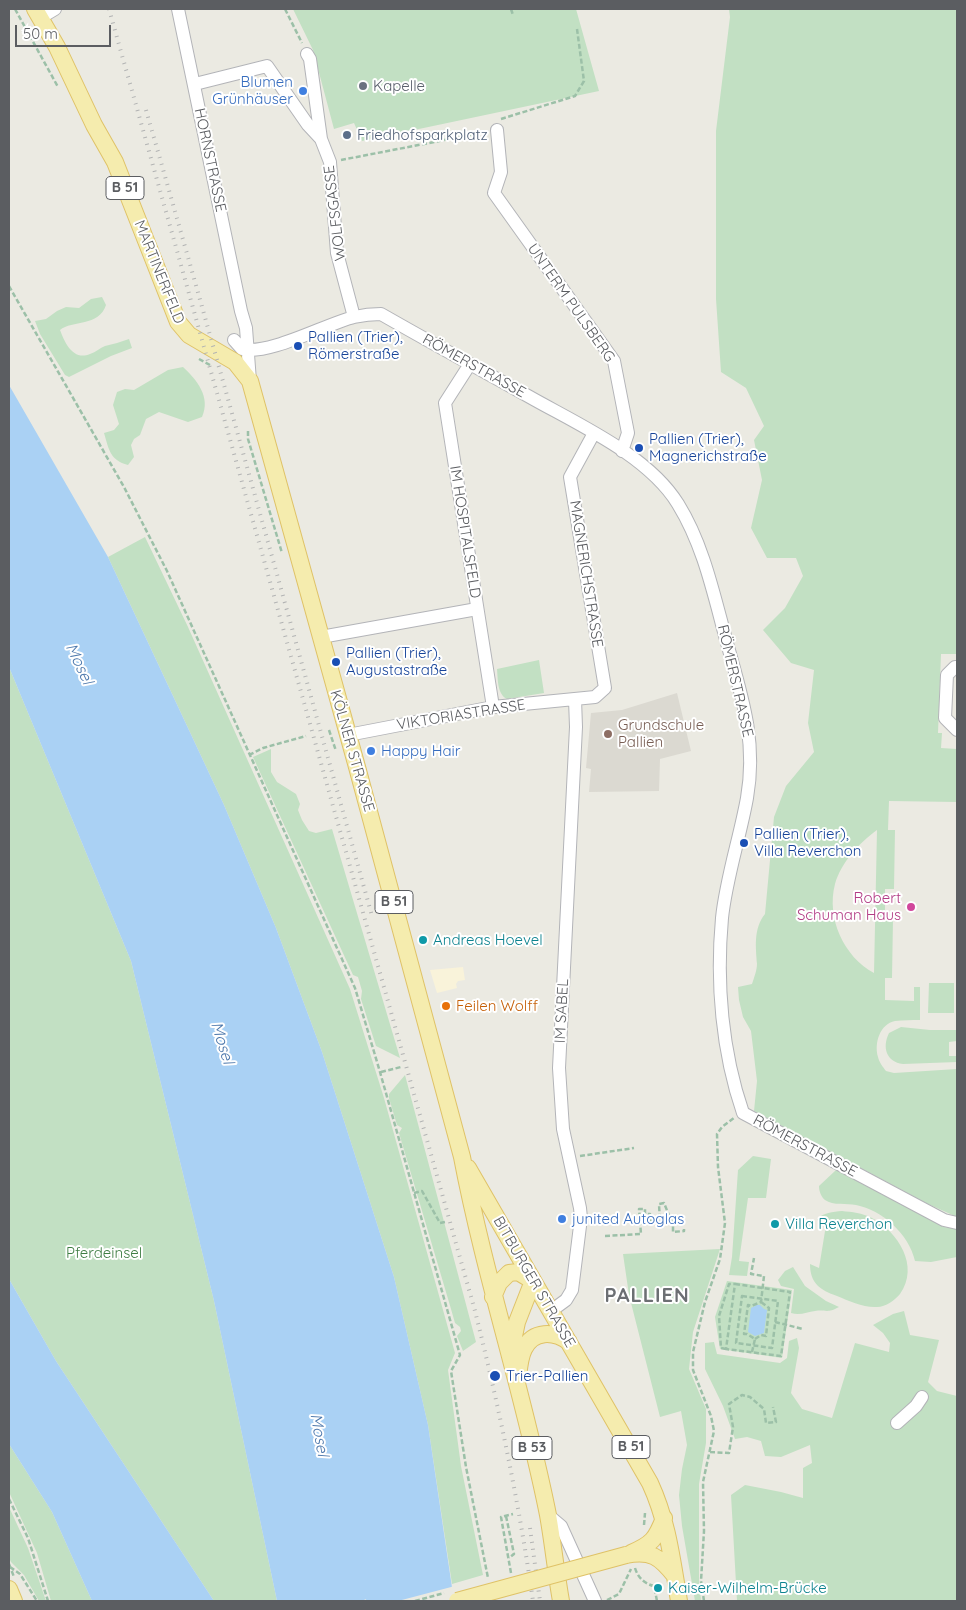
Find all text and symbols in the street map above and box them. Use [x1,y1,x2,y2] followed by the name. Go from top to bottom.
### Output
[18,15,114,47] scale bar
[23,24,58,43] text: 50 m
[212,73,293,108] place label: Blumen Grünhäuser
[373,77,425,95] place label: Kapelle
[357,80,369,92] marker: Kapelle
[297,85,309,97] marker: Blumen Grünhäuser
[190,106,230,214] street label: HORNSTRASSE
[357,126,488,144] place label: Friedhofsparkplatz
[341,129,353,141] marker: Friedhofsparkplatz
[320,164,350,262] street label: WOLFSGASSE
[106,177,144,200] road number: B 51
[130,218,188,326] street label: MARTINERFELD
[523,240,619,366] street label: UNTERM PULSBERG
[308,328,403,363] place label: Pallien (Trier), Römerstraße
[419,330,529,402] street label: RÖMERSTRASSE
[292,340,304,352] marker: Pallien (Trier), Römerstraße
[649,430,767,465] place label: Pallien (Trier), Magnerichstraße
[633,442,645,454] marker: Pallien (Trier), Magnerichstraße
[446,464,484,600] street label: IM HOSPITALSFELD
[565,499,607,649] street label: MAGNERICHSTRASSE
[713,623,757,739] street label: RÖMERSTRASSE
[61,640,97,688] water label: Mosel
[346,644,447,679] place label: Pallien (Trier), Augustastraße
[330,656,342,668] marker: Pallien (Trier), Augustastraße
[326,688,378,814] street label: KÖLNER STRASSE
[395,696,527,734] street label: VIKTORIASTRASSE
[618,716,704,751] place label: Grundschule Pallien
[602,728,614,740] marker: Grundschule Pallien
[381,742,461,760] place label: Happy Hair
[365,745,377,757] marker: Happy Hair
[754,825,861,860] place label: Pallien (Trier), Villa Reverchon
[738,837,750,849] marker: Pallien (Trier), Villa Reverchon
[797,889,901,924] place label: Robert Schuman Haus
[375,890,413,914] road number: B 51
[905,901,917,913] marker: Robert Schuman Haus
[433,931,543,949] place label: Andreas Hoevel
[417,934,429,946] marker: Andreas Hoevel
[551,978,573,1044] street label: IM SABEL
[456,997,538,1015] place label: Feilen Wolff
[440,1000,452,1012] marker: Feilen Wolff
[207,1020,237,1066] water label: Mosel
[750,1111,860,1181] street label: RÖMERSTRASSE
[572,1210,684,1228] place label: junited Autoglas
[489,1213,579,1351] street label: BITBURGER STRASSE
[556,1213,568,1225] marker: junited Autoglas
[785,1215,892,1233] place label: Villa Reverchon
[769,1218,781,1230] marker: Villa Reverchon
[66,1244,142,1262] park label: Pferdeinsel
[604,1284,690,1308] district label: PALLIEN
[506,1367,588,1385] place label: Trier-Pallien
[488,1369,502,1383] marker: Trier-Pallien
[306,1412,332,1458] water label: Mosel
[612,1435,650,1458] road number: B 51
[512,1436,552,1460] road number: B 53
[668,1579,827,1597] place label: Kaiser-Wilhelm-Brücke
[652,1582,664,1594] marker: Kaiser-Wilhelm-Brücke

